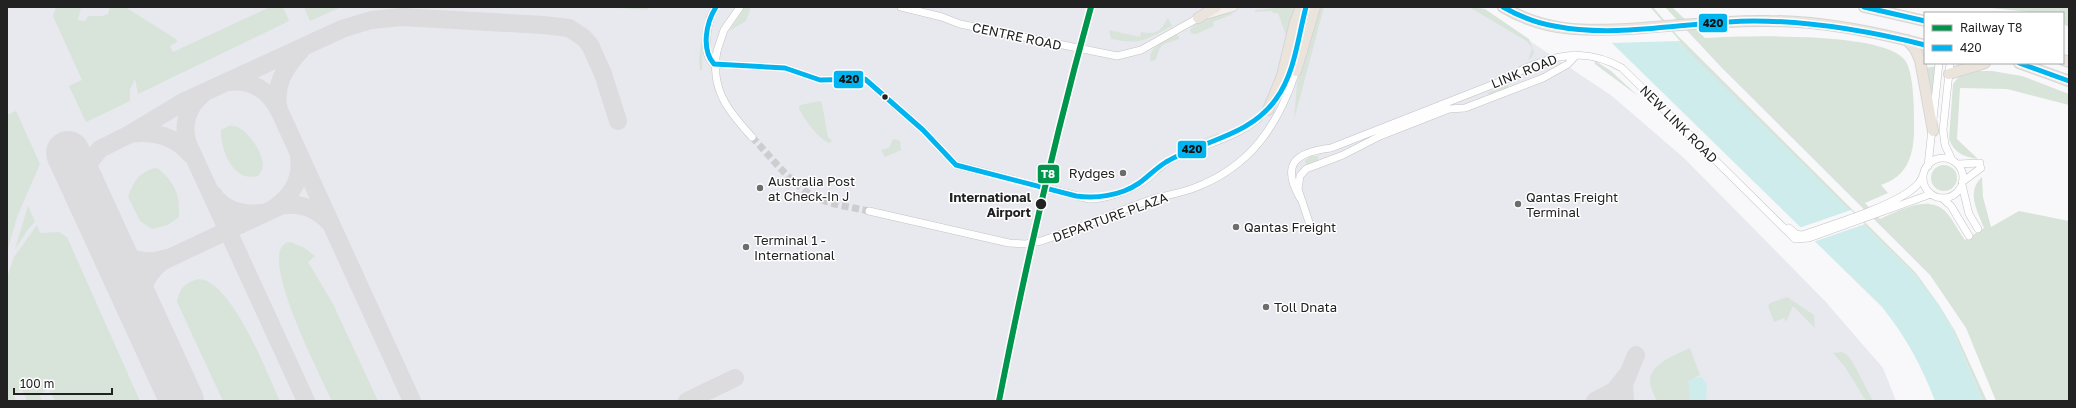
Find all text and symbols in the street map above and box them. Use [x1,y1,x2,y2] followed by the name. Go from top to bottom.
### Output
[1924,12,2064,64] legend
[1698,13,1728,33] line badge: 420
[1703,16,1723,29] text: 420
[971,19,1063,53] street label: CENTRE ROAD
[1960,20,2022,35] text: Railway T8
[1960,40,1982,55] text: 420
[1489,51,1559,91] street label: LINK ROAD
[833,70,864,89] line badge: 420
[839,72,859,85] text: 420
[1637,82,1721,166] street label: NEW LINK ROAD
[880,92,890,102] unlabelled marker
[1177,140,1207,159] line badge: 420
[1182,142,1202,155] text: 420
[1037,164,1060,184] line badge: T8
[1069,165,1115,181] place label: Rydges
[1041,167,1055,180] text: T8
[1118,168,1128,178] marker: Rydges
[768,173,855,204] place label: Australia Post at Check-In J
[755,183,765,193] marker: Australia Post at Check-In J
[949,189,1032,220] place label: International Airport
[1050,189,1170,245] street label: DEPARTURE PLAZA
[1526,189,1618,220] place label: Qantas Freight Terminal
[1034,197,1048,211] marker: International Airport
[1513,199,1523,209] marker: Qantas Freight Terminal
[1244,219,1336,235] place label: Qantas Freight
[1231,222,1241,232] marker: Qantas Freight
[754,232,835,263] place label: Terminal 1 - International
[741,242,751,252] marker: Terminal 1 - International
[1274,299,1337,315] place label: Toll Dnata
[1261,302,1271,312] marker: Toll Dnata
[14,370,112,396] scale bar
[20,376,54,391] text: 100 m

